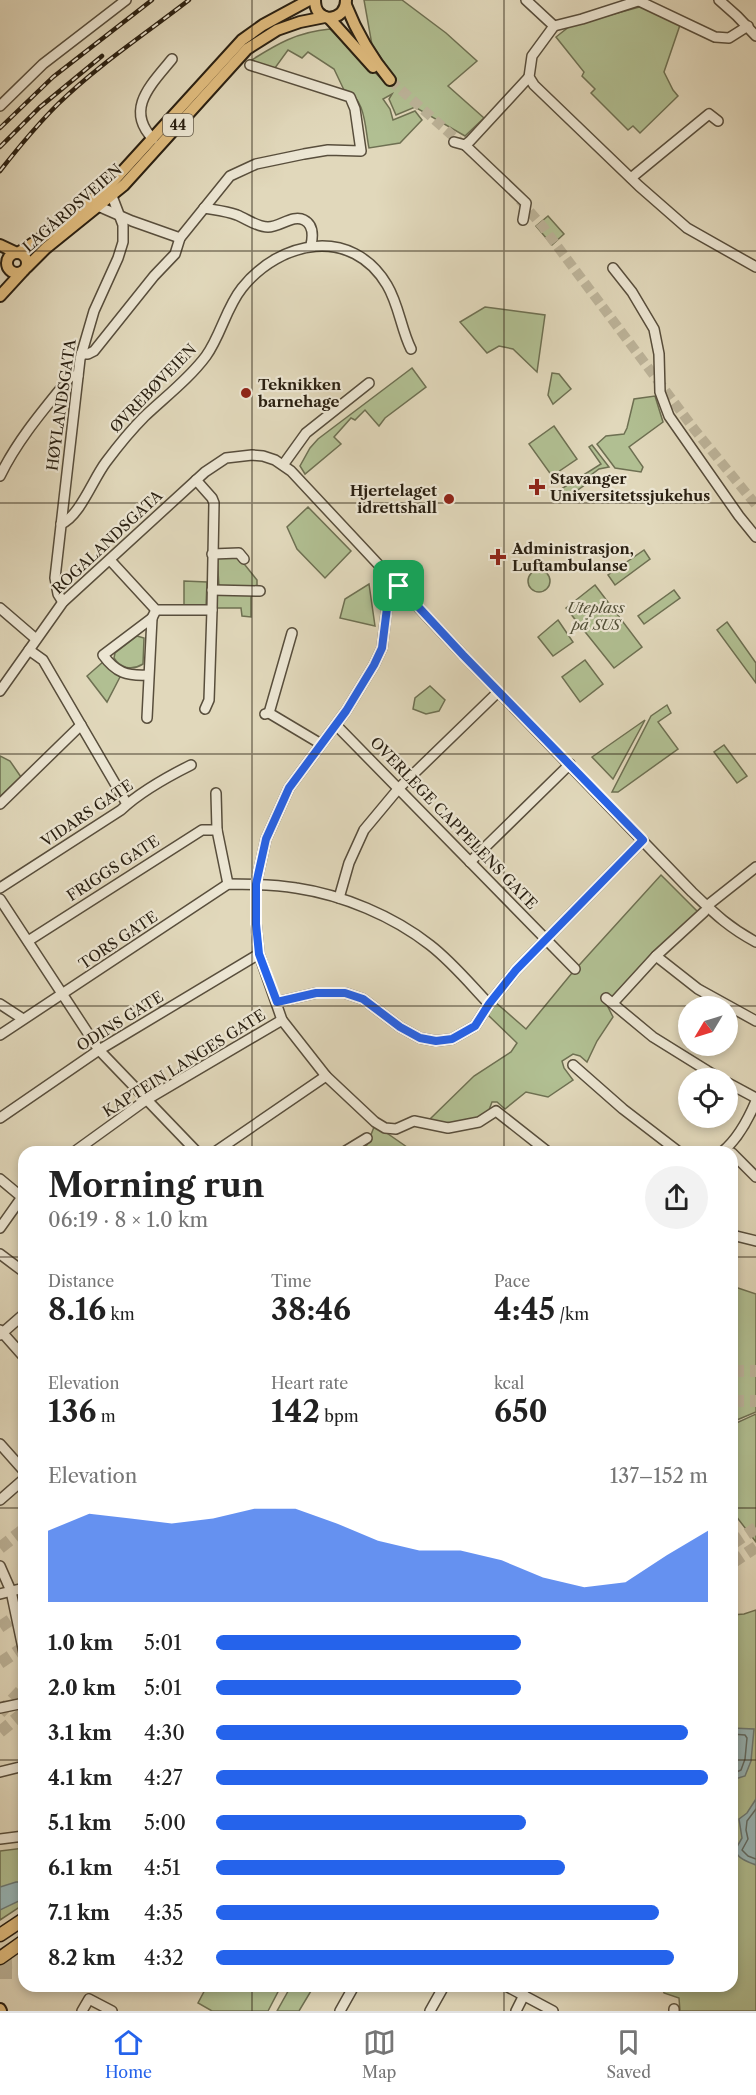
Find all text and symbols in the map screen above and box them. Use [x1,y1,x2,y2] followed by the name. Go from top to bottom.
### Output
[163,114,193,136] road number: 44
[19,160,125,256] street label: LAGÅRDSVEIEN
[42,337,80,472] street label: HØYLANDSGATA
[106,340,200,436] street label: ØVREBØVEIEN
[257,375,342,411] place label: Teknikken barnehage
[239,386,253,400] marker: Teknikken barnehage
[550,469,710,505] place label: Stavanger Universitetssjukehus
[528,478,546,496] marker: Stavanger Universitetssjukehus
[350,481,437,517] place label: Hjertelaget idrettshall
[48,485,167,598] street label: ROGALANDSGATA
[442,492,456,506] marker: Hjertelaget idrettshall
[511,539,634,575] place label: Administrasjon, Luftambulanse
[489,548,507,566] marker: Administrasjon, Luftambulanse
[373,560,424,611] pin
[382,569,415,602] icon: arrive
[567,598,625,634] park label: Uteplass på SUS
[366,733,542,913] street label: OVERLEGE CAPPELENS GATE
[37,775,137,851] street label: VIDARS GATE
[63,831,163,905] street label: FRIGGS GATE
[75,907,161,973] street label: TORS GATE
[73,987,167,1055] street label: ODINS GATE
[678,996,738,1056] north arrow
[678,996,738,1128] map controls
[99,1005,269,1121] street label: KAPTEIN LANGES GATE
[678,1068,738,1128] button: locate
[48,1165,264,1206] text: Morning run
[645,1166,708,1229] button: share
[48,1208,208,1232] text: 06:19 · 8 × 1.0 km
[48,1271,114,1291] text: Distance
[271,1271,311,1291] text: Time
[494,1271,530,1291] text: Pace
[48,1291,106,1328] text: 8.16
[271,1291,351,1328] text: 38:46
[494,1291,555,1328] text: 4:45
[106,1304,135,1324] text: km
[555,1304,589,1324] text: /km
[48,1373,119,1393] text: Elevation
[271,1373,348,1393] text: Heart rate
[494,1373,524,1393] text: kcal
[48,1393,96,1430] text: 136
[271,1393,320,1430] text: 142
[494,1393,548,1430] text: 650
[96,1406,116,1426] text: m
[320,1406,359,1426] text: bpm
[48,1464,137,1488] text: Elevation
[610,1464,708,1488] text: 137–152 m
[48,1631,113,1655] text: 1.0 km
[144,1631,182,1655] text: 5:01
[48,1676,116,1700] text: 2.0 km
[144,1676,182,1700] text: 5:01
[48,1721,112,1745] text: 3.1 km
[144,1721,185,1745] text: 4:30
[48,1766,113,1790] text: 4.1 km
[144,1766,183,1790] text: 4:27
[48,1811,112,1835] text: 5.1 km
[144,1811,186,1835] text: 5:00
[48,1856,113,1880] text: 6.1 km
[144,1856,180,1880] text: 4:51
[48,1901,110,1925] text: 7.1 km
[144,1901,183,1925] text: 4:35
[48,1946,116,1970] text: 8.2 km
[144,1946,184,1970] text: 4:32
[105,2026,152,2082] tab: Home
[362,2026,396,2082] tab: Map
[607,2026,651,2082] tab: Saved

